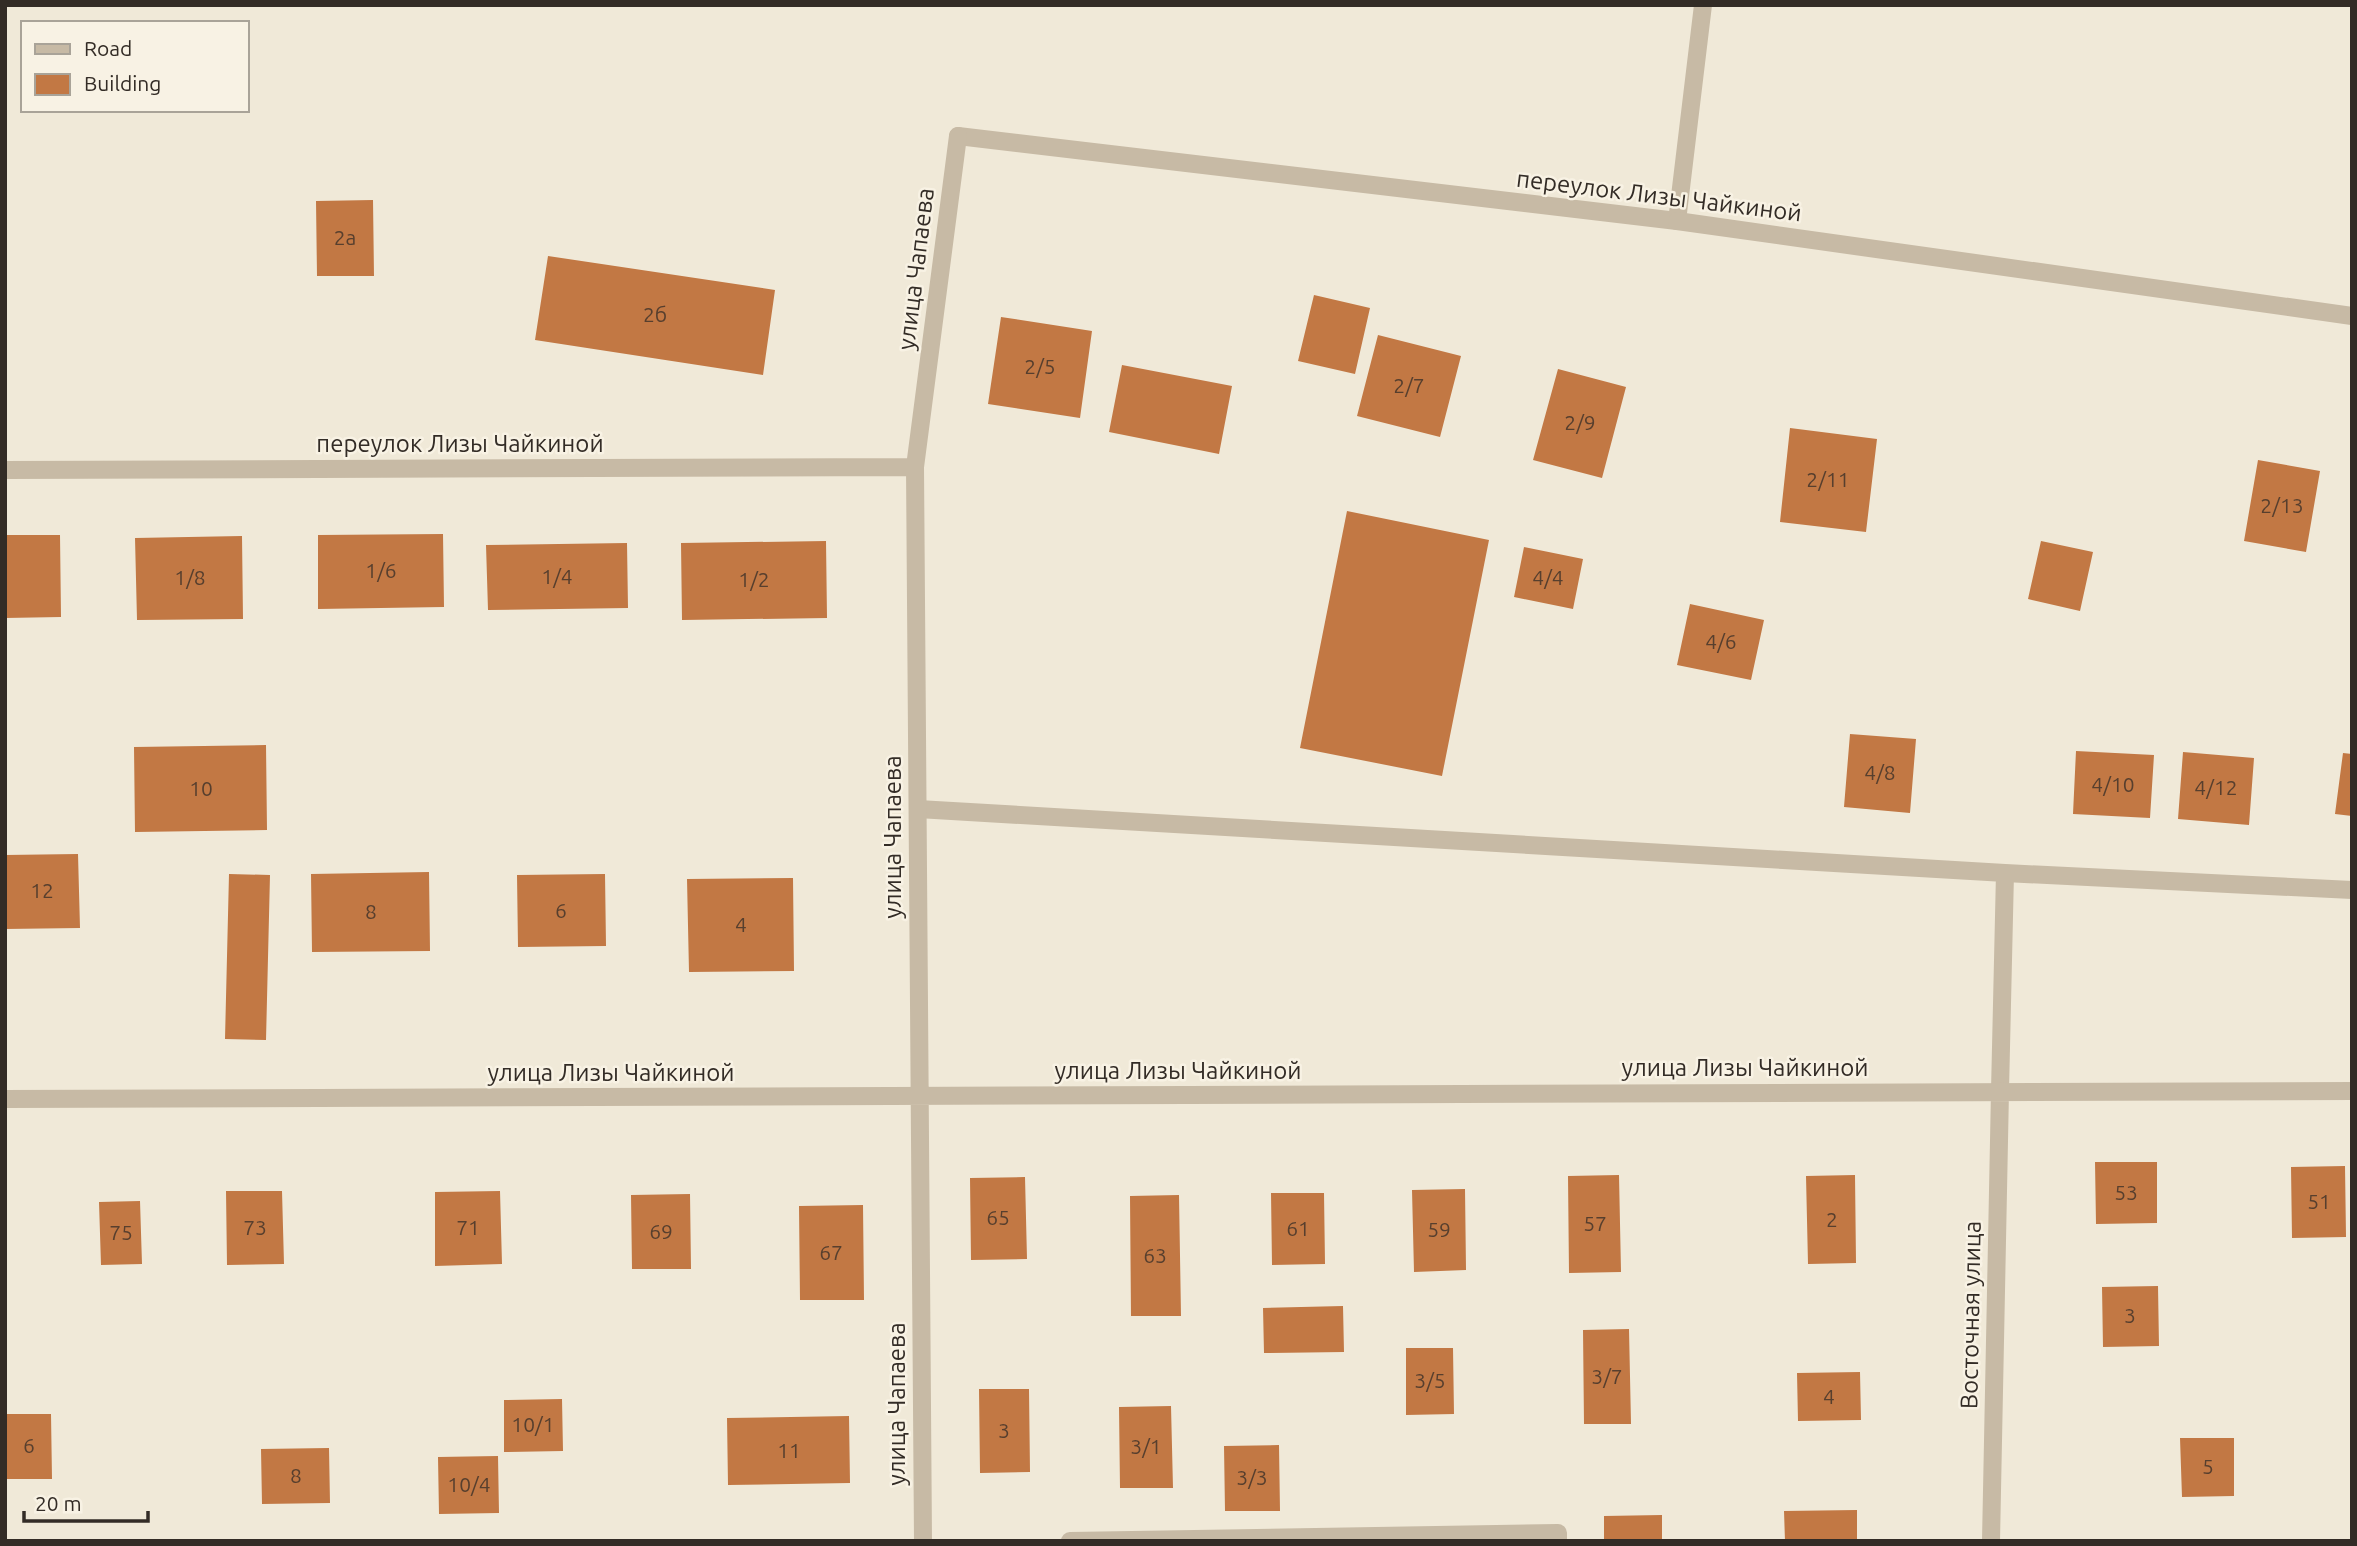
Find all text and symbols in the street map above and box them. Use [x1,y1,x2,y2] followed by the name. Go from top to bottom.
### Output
[21,21,248,112] legend
[84,36,132,60] text: Road
[84,71,161,95] text: Building
[1515,165,1803,226] street label: переулок Лизы Чайкиной
[892,186,939,352] street label: улица Чапаева
[334,225,356,249] house number: 2а
[643,302,667,326] house number: 2б
[1024,354,1056,378] house number: 2/5
[1393,373,1425,397] house number: 2/7
[1564,410,1596,434] house number: 2/9
[316,430,604,457] street label: переулок Лизы Чайкиной
[1806,467,1850,491] house number: 2/11
[2260,493,2304,517] house number: 2/13
[365,558,397,582] house number: 1/6
[541,564,573,588] house number: 1/4
[174,565,206,589] house number: 1/8
[1532,565,1564,589] house number: 4/4
[738,567,770,591] house number: 1/2
[1705,629,1737,653] house number: 4/6
[879,755,906,919] street label: улица Чапаева
[1864,760,1896,784] house number: 4/8
[2091,772,2135,796] house number: 4/10
[2194,775,2238,799] house number: 4/12
[189,776,213,800] house number: 10
[30,878,54,902] house number: 12
[555,898,567,922] house number: 6
[365,899,377,923] house number: 8
[735,912,747,936] house number: 4
[1621,1054,1869,1081] street label: улица Лизы Чайкиной
[1054,1057,1302,1084] street label: улица Лизы Чайкиной
[487,1059,735,1086] street label: улица Лизы Чайкиной
[2114,1180,2138,1204] house number: 53
[2307,1189,2331,1213] house number: 51
[986,1205,1010,1229] house number: 65
[1826,1207,1838,1231] house number: 2
[1583,1211,1607,1235] house number: 57
[243,1215,267,1239] house number: 73
[456,1215,480,1239] house number: 71
[1286,1216,1310,1240] house number: 61
[1427,1217,1451,1241] house number: 59
[649,1219,673,1243] house number: 69
[109,1220,133,1244] house number: 75
[1955,1221,1986,1409] street label: Восточная улица
[819,1240,843,1264] house number: 67
[1143,1243,1167,1267] house number: 63
[2124,1303,2136,1327] house number: 3
[883,1322,910,1486] street label: улица Чапаева
[1591,1364,1623,1388] house number: 3/7
[1414,1368,1446,1392] house number: 3/5
[1823,1384,1835,1408] house number: 4
[511,1412,555,1436] house number: 10/1
[998,1418,1010,1442] house number: 3
[23,1433,35,1457] house number: 6
[1130,1434,1162,1458] house number: 3/1
[777,1438,801,1462] house number: 11
[2202,1454,2214,1478] house number: 5
[290,1463,302,1487] house number: 8
[1236,1465,1268,1489] house number: 3/3
[447,1472,491,1496] house number: 10/4
[24,1480,149,1524] scale bar
[35,1491,82,1515] text: 20 m

